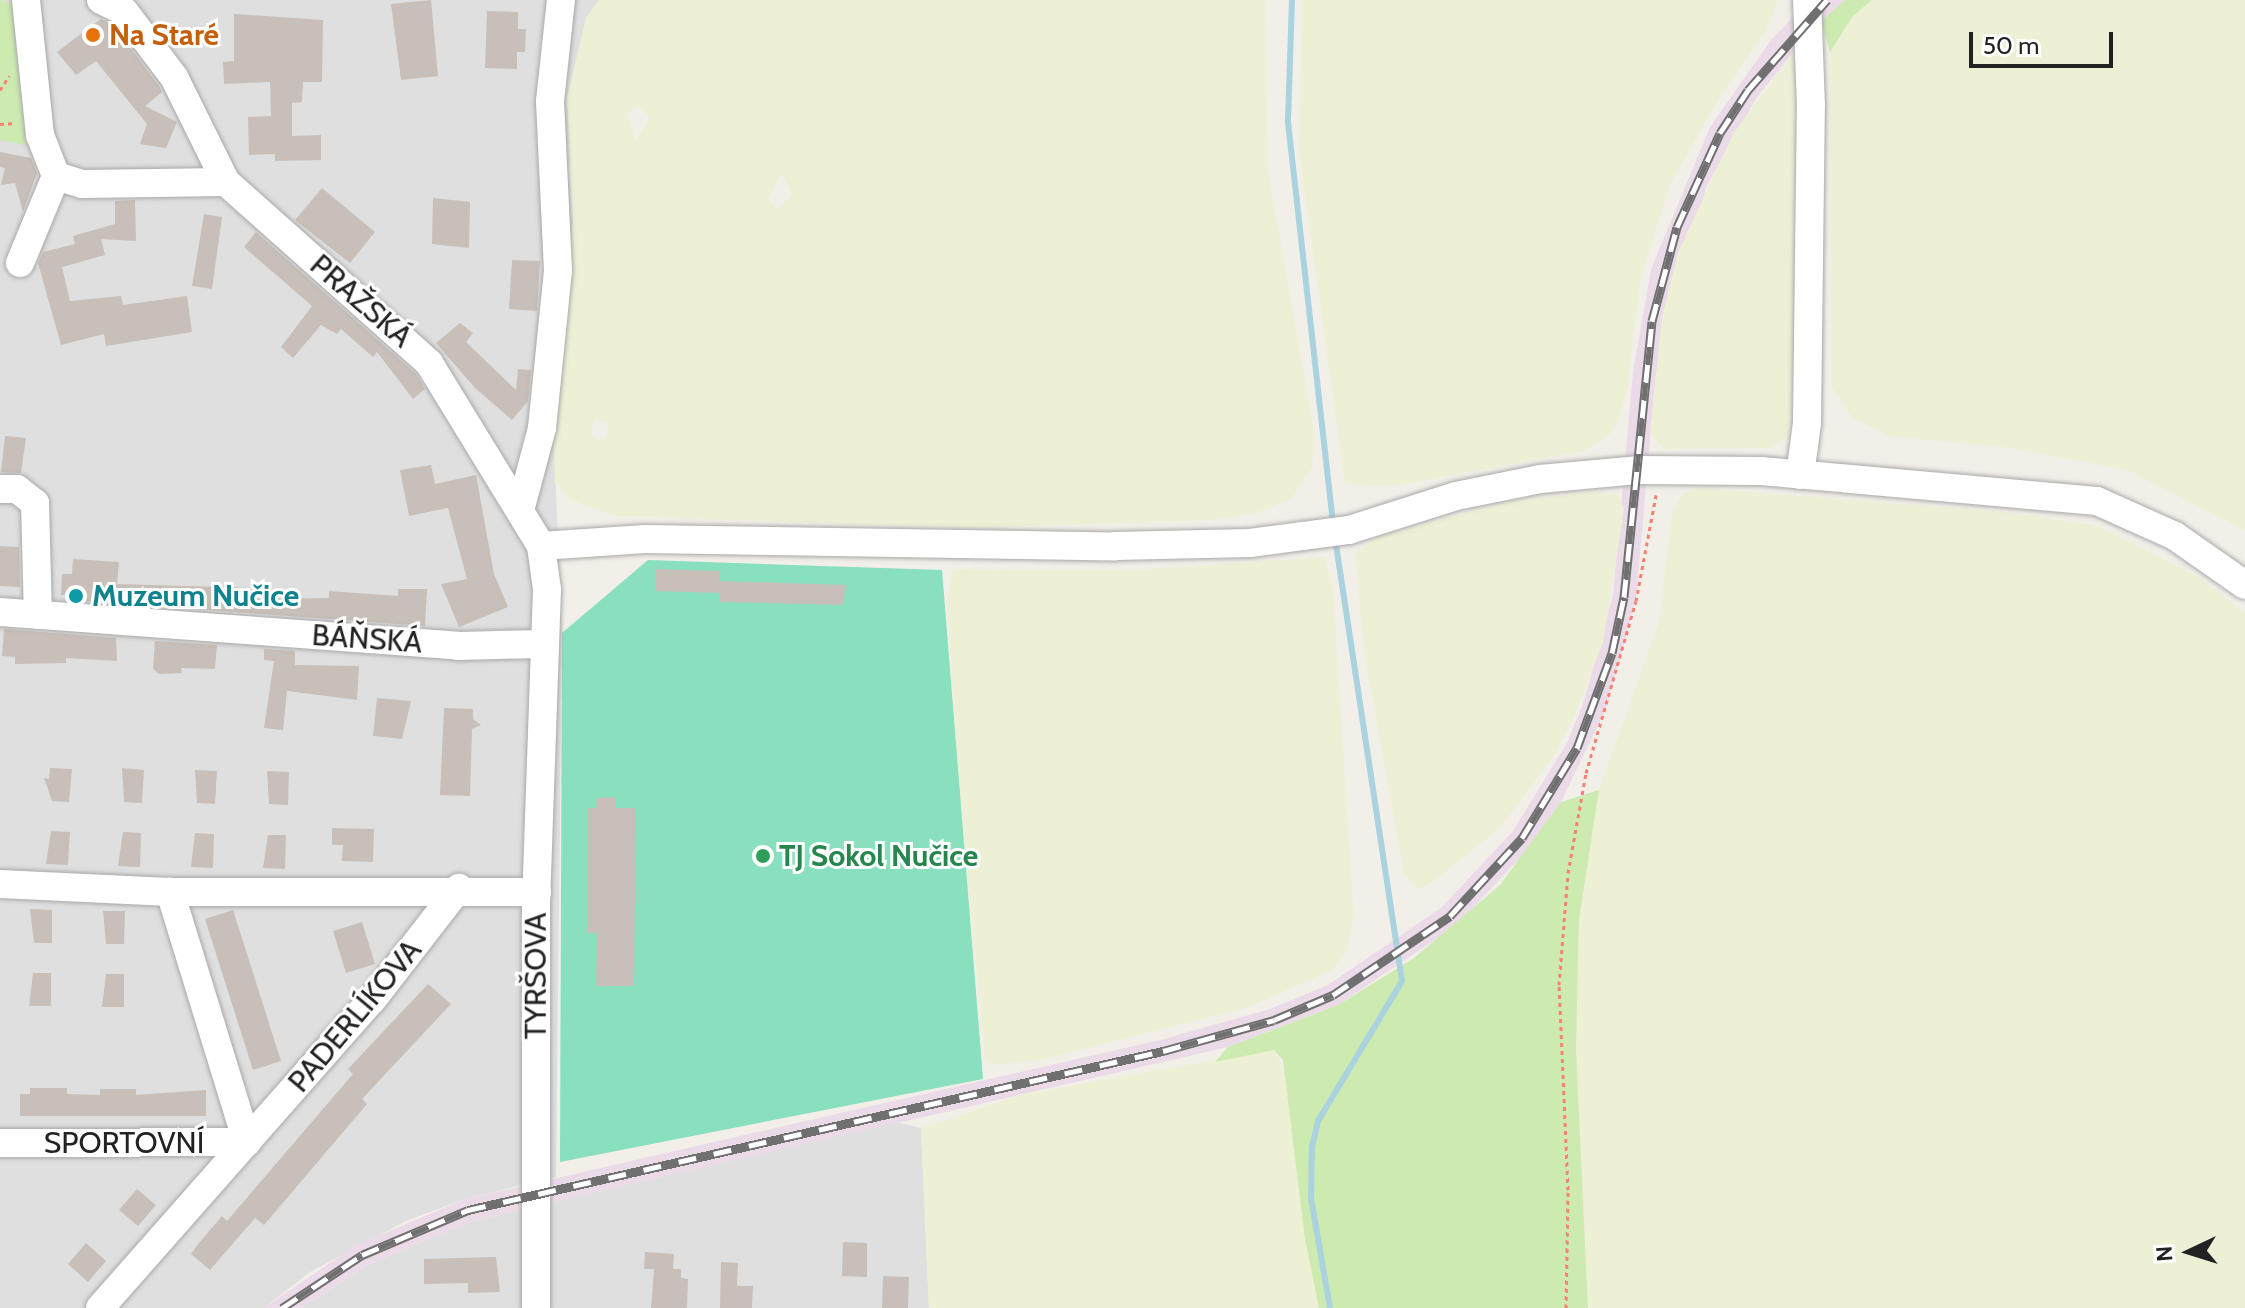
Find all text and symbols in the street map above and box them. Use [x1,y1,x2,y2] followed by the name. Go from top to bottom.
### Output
[1973,16,2117,66] scale bar
[109,17,219,53] place label: Na Staré
[84,26,102,44] marker: Na Staré
[1983,31,2039,60] text: 50 m
[303,247,419,355] street label: PRAŽSKÁ
[92,578,299,614] place label: Muzeum Nučice
[67,587,85,605] marker: Muzeum Nučice
[311,617,423,661] street label: BÁŇSKÁ
[779,838,978,874] place label: TJ Sokol Nučice
[754,847,772,865] marker: TJ Sokol Nučice
[518,913,554,1039] street label: TYRŠOVA
[281,932,429,1100] street label: PADERLÍKOVA
[44,1125,204,1161] street label: SPORTOVNÍ
[2149,1212,2229,1292] north arrow
[2151,1245,2179,1262] text: N

